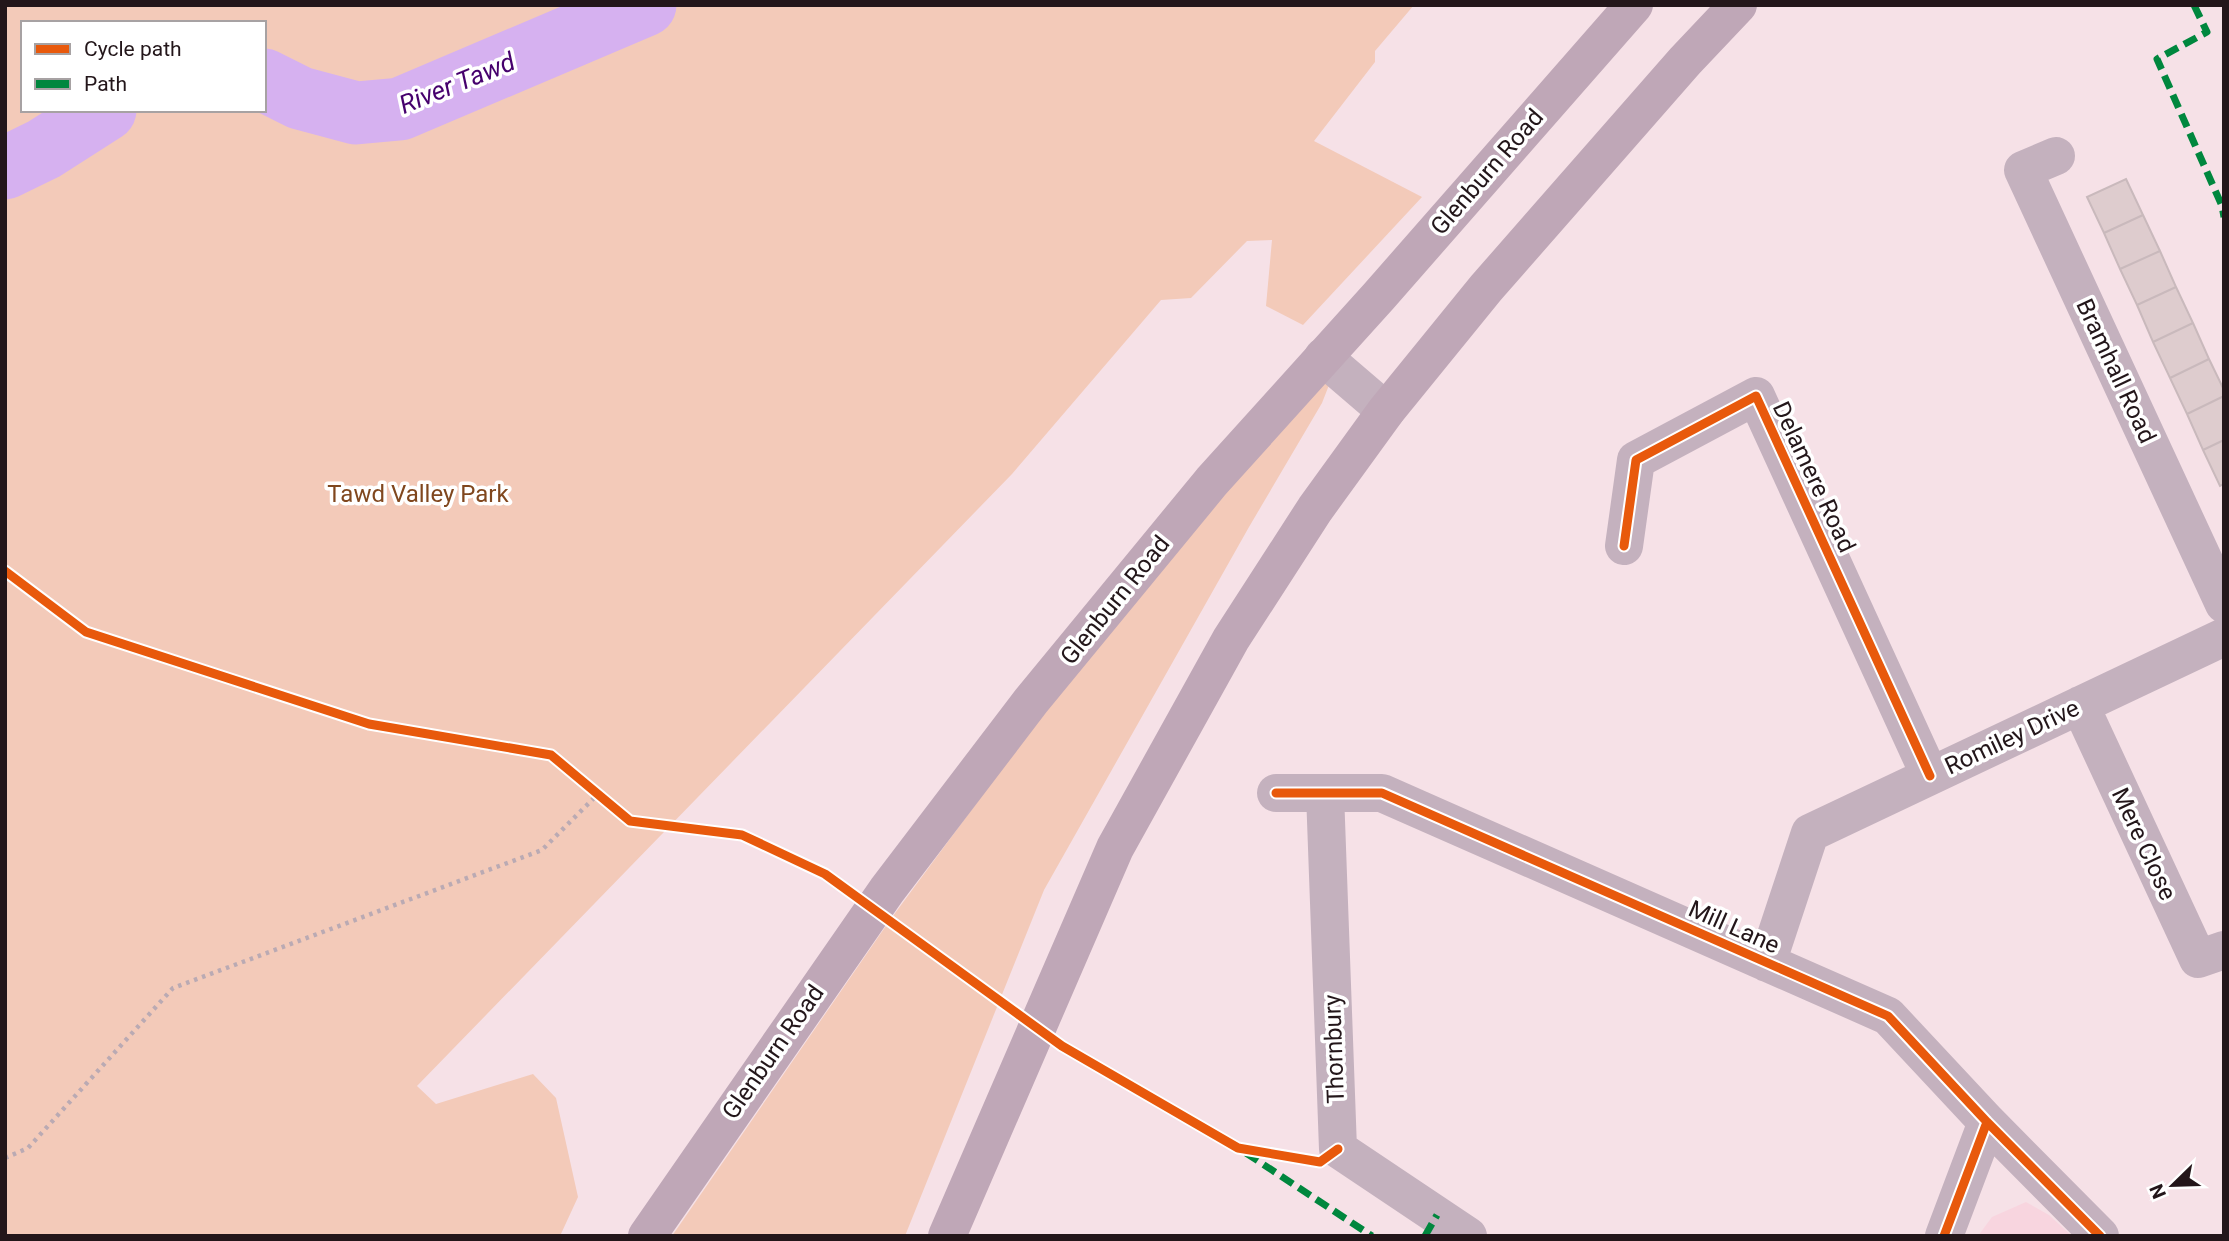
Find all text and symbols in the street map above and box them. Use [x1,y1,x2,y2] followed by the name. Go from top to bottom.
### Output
[21,21,266,112] legend
[84,37,182,61] text: Cycle path
[395,46,520,120] water label: River Tawd
[84,72,127,96] text: Path
[1425,103,1549,241] street label: Glenburn Road
[2070,295,2162,447] street label: Bramhall Road
[1767,397,1861,557] street label: Delamere Road
[327,480,509,508] park label: Tawd Valley Park
[1055,530,1175,670] street label: Glenburn Road
[1940,694,2084,780] street label: Romiley Drive
[2106,783,2182,905] street label: Mere Close
[1684,895,1784,959] street label: Mill Lane
[716,980,830,1124] street label: Glenburn Road
[1318,993,1350,1104] street label: Thornbury
[2138,1150,2208,1220] north arrow
[2145,1181,2171,1202] text: N

